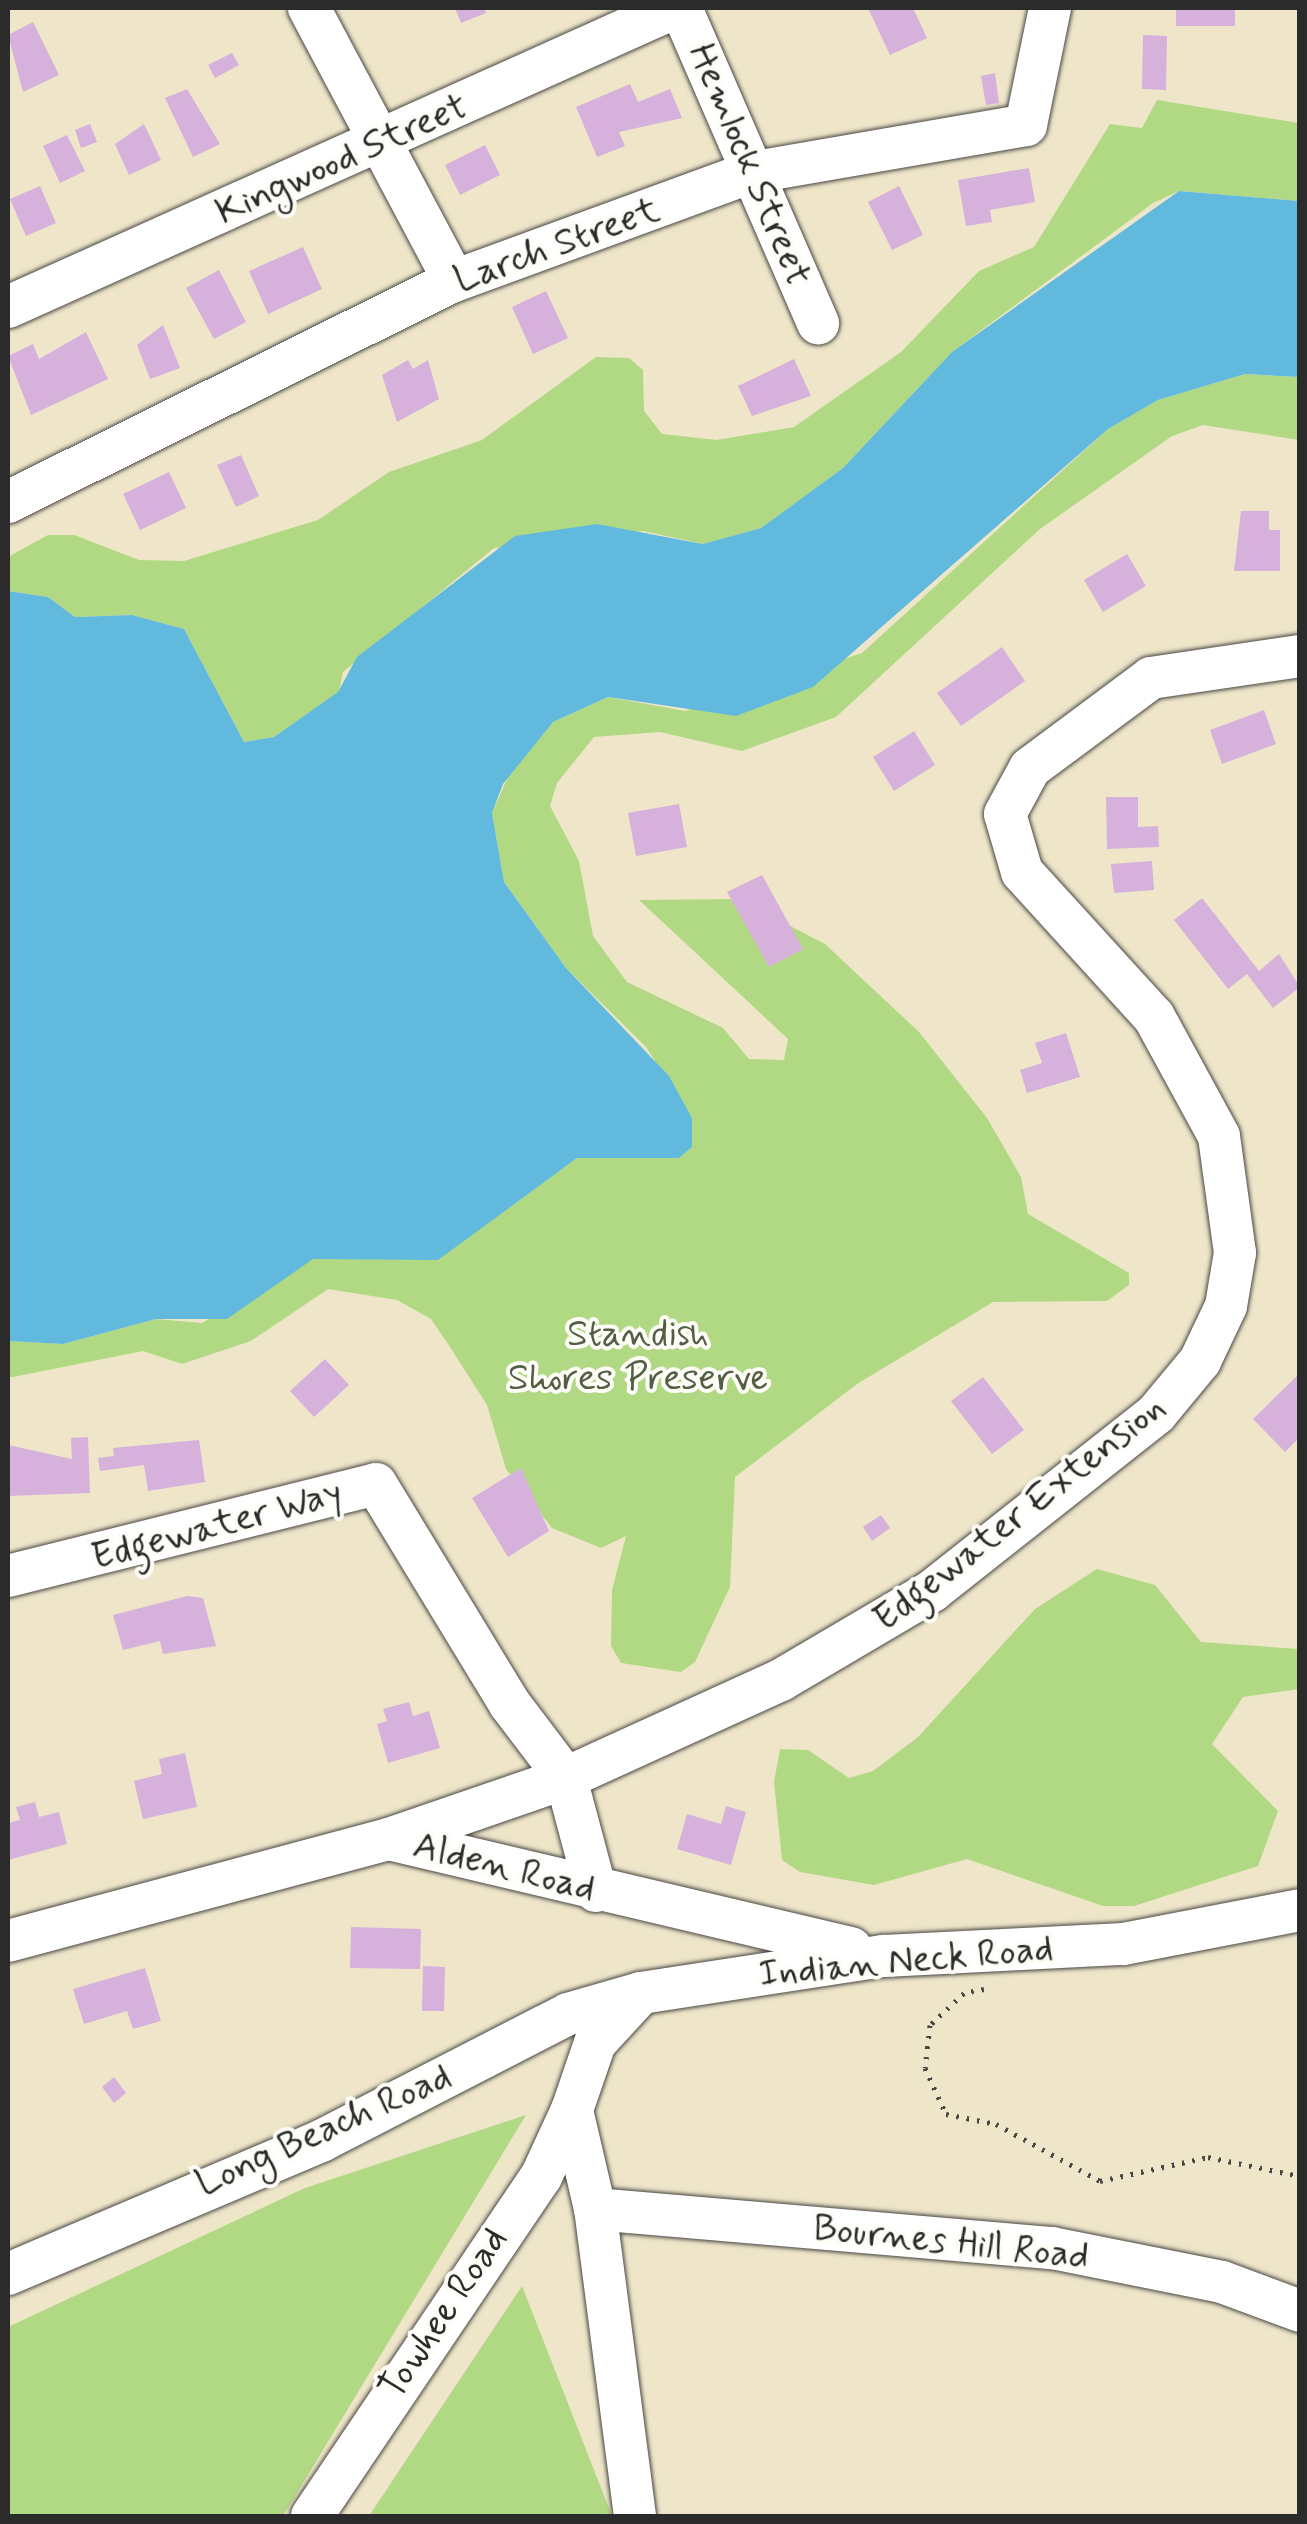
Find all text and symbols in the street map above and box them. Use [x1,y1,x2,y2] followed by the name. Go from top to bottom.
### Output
[678,38,820,292] street label: Hemlock Street
[210,84,474,236] street label: Kingwood Street
[448,188,666,304] street label: Larch Street
[511,1312,765,1402] park label: Standish Shores Preserve
[864,1385,1176,1643] street label: Edgewater Extension
[83,1470,351,1582] street label: Edgewater Way
[408,1823,600,1913] street label: Alden Road
[757,1926,1055,1998] street label: Indian Neck Road
[189,2054,459,2208] street label: Long Beach Road
[809,2206,1093,2280] street label: Bournes Hill Road
[370,2219,518,2409] street label: Towhee Road

